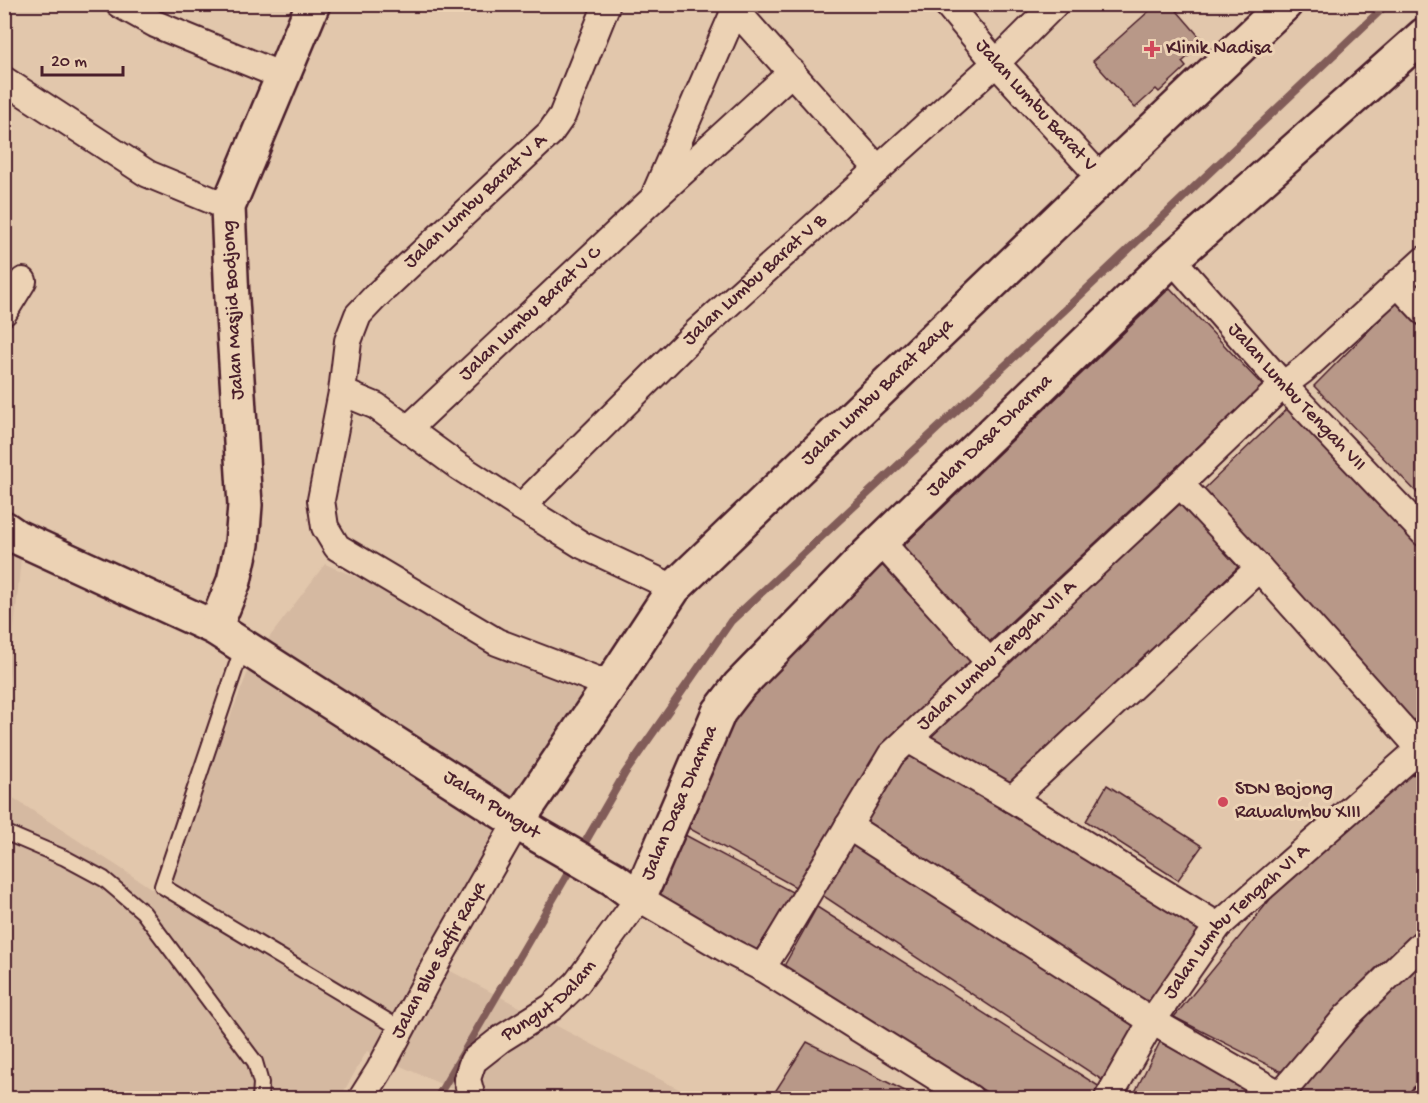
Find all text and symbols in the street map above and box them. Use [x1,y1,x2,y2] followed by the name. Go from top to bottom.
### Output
[970,35,1101,177] street label: Jalan Lumbu Barat V
[1166,38,1273,61] place label: Klinik Nadisa
[42,39,123,77] scale bar
[1143,40,1161,58] marker: Klinik Nadisa
[51,52,87,73] text: 20 m
[400,129,553,274] street label: Jalan Lumbu Barat V A
[678,209,832,351] street label: Jalan Lumbu Barat V B
[218,220,250,400] street label: Jalan Masjid Bodjong
[455,241,607,386] street label: Jalan Lumbu Barat V C
[797,314,959,471] street label: Jalan Lumbu Barat Raya
[1222,318,1371,476] street label: Jalan Lumbu Tengah VII
[922,369,1058,502] street label: Jalan Dasa Dharma
[912,575,1082,736] street label: Jalan Lumbu Tengah VII A
[636,721,724,884] street label: Jalan Dasa Dharma
[439,766,545,846] street label: Jalan Pungut
[1235,779,1361,825] place label: SDN Bojong Rawalumbu XIII
[1216,795,1230,809] marker: SDN Bojong Rawalumbu XIII
[1159,839,1315,1004] street label: Jalan Lumbu Tengah VI A
[387,877,492,1043] street label: Jalan Blue Safir Raya
[497,955,601,1048] street label: Pungut Dalam

